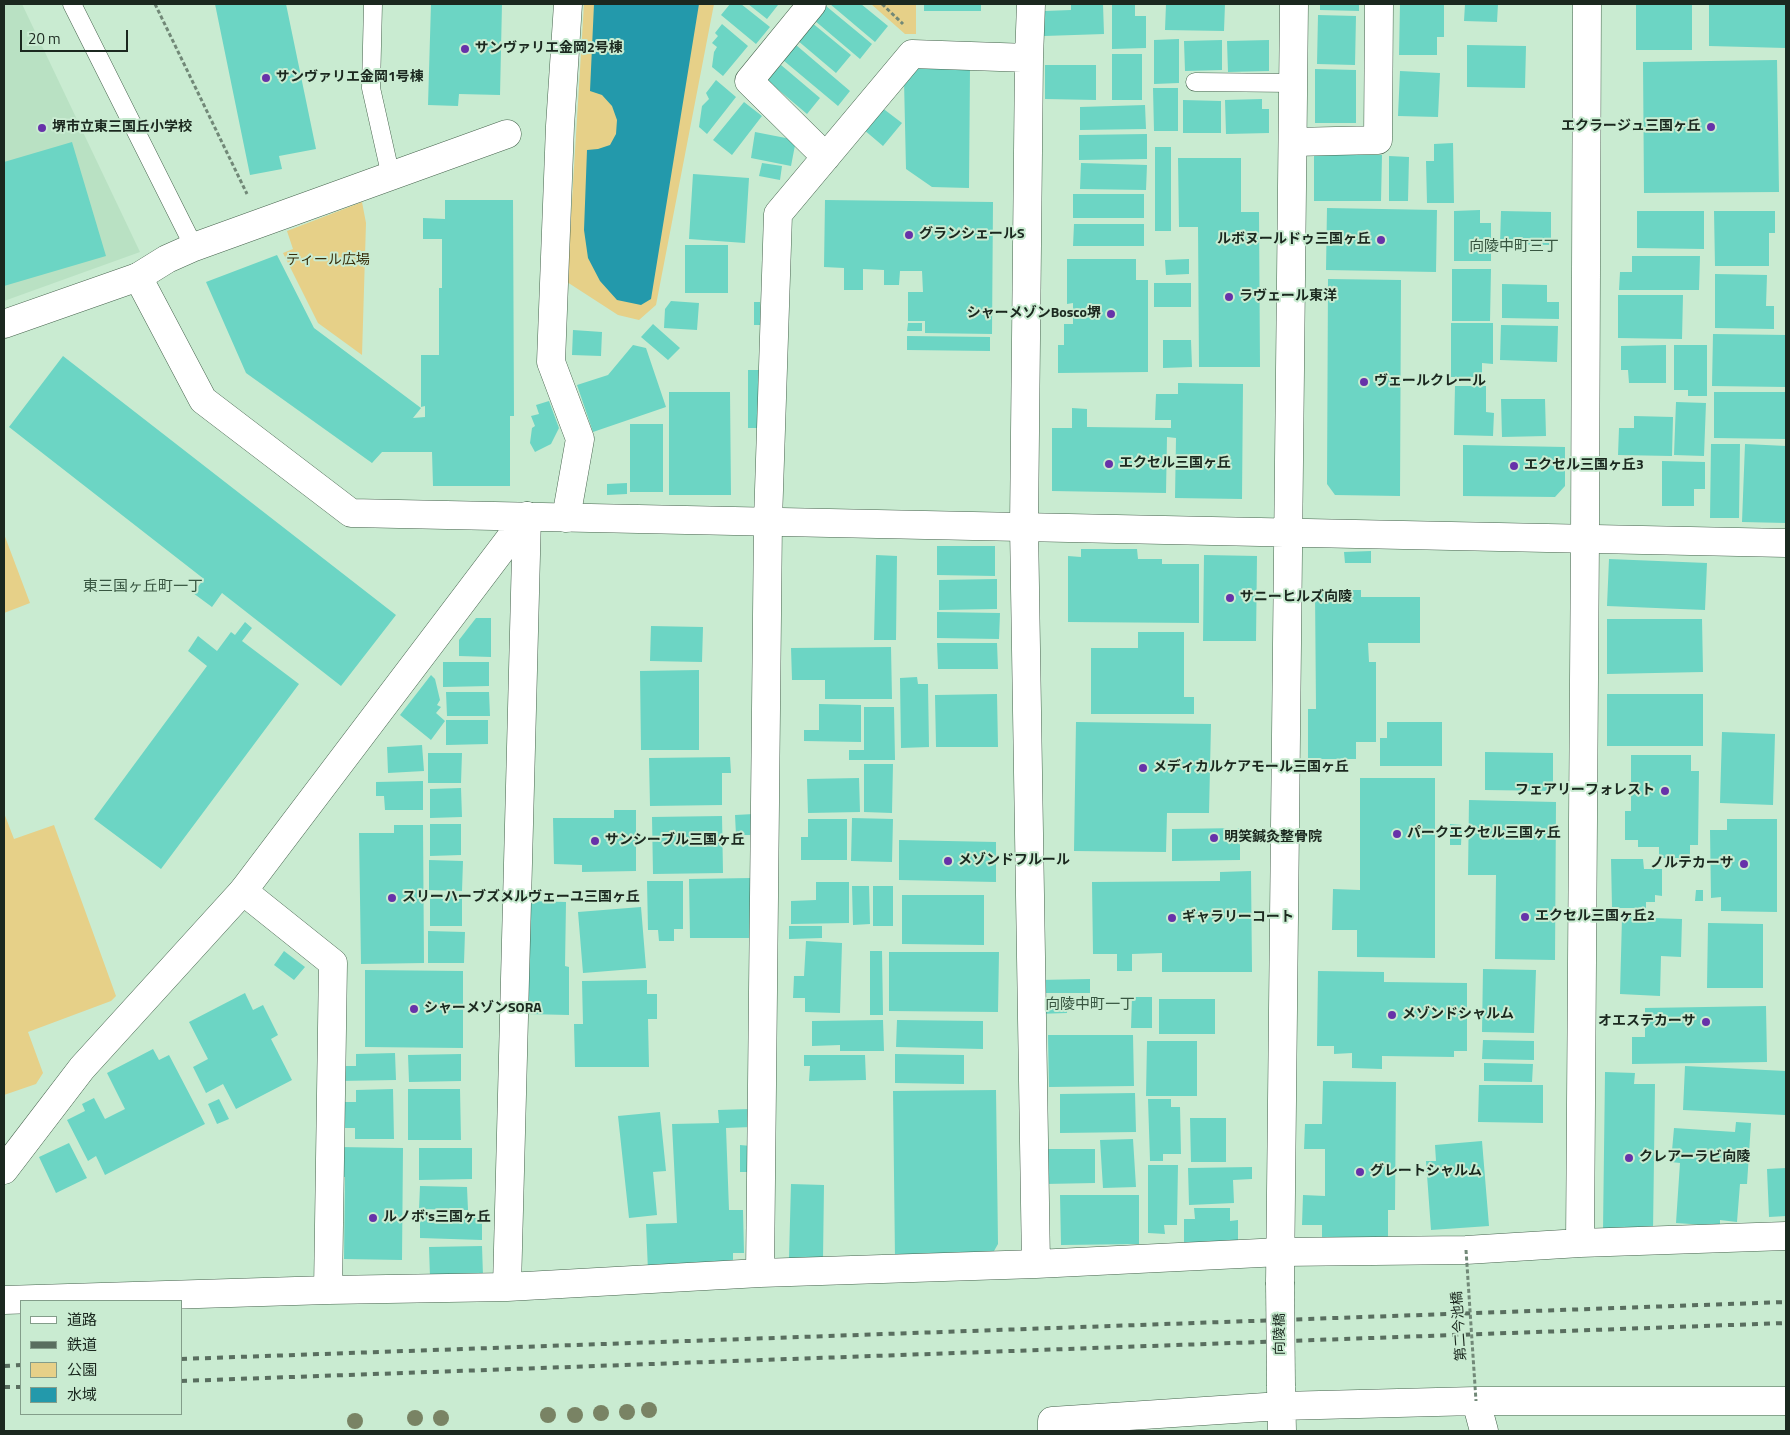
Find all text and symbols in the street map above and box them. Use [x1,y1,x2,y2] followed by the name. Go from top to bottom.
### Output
[22,20,130,52] scale bar
[28,27,61,50] text: 20 m
[475,41,623,57] place label: サンヴァリエ金岡2号棟
[459,43,471,55] marker: サンヴァリエ金岡2号棟
[276,70,424,86] place label: サンヴァリエ金岡1号棟
[260,72,272,84] marker: サンヴァリエ金岡1号棟
[1561,119,1701,135] place label: エクラージュ三国ヶ丘
[52,120,192,136] place label: 堺市立東三国丘小学校
[1705,121,1717,133] marker: エクラージュ三国ヶ丘
[36,122,48,134] marker: 堺市立東三国丘小学校
[919,227,1025,243] place label: グランシェールS
[903,229,915,241] marker: グランシェールS
[1217,232,1371,248] place label: ルボヌールドゥ三国ヶ丘
[1375,234,1387,246] marker: ルボヌールドゥ三国ヶ丘
[1469,238,1559,256] district label: 向陵中町三丁
[286,253,370,269] park label: ティール広場
[1239,289,1337,305] place label: ラヴェール東洋
[1223,291,1235,303] marker: ラヴェール東洋
[967,306,1101,322] place label: シャーメゾンBosco堺
[1105,308,1117,320] marker: シャーメゾンBosco堺
[1374,374,1486,390] place label: ヴェールクレール
[1358,376,1370,388] marker: ヴェールクレール
[1119,456,1231,472] place label: エクセル三国ヶ丘
[1103,458,1115,470] marker: エクセル三国ヶ丘
[1524,458,1644,474] place label: エクセル三国ヶ丘3
[1508,460,1520,472] marker: エクセル三国ヶ丘3
[83,578,203,596] district label: 東三国ヶ丘町一丁
[1240,590,1352,606] place label: サニーヒルズ向陵
[1224,592,1236,604] marker: サニーヒルズ向陵
[1153,760,1349,776] place label: メディカルケアモール三国ヶ丘
[1137,762,1149,774] marker: メディカルケアモール三国ヶ丘
[1515,783,1655,799] place label: フェアリーフォレスト
[1659,785,1671,797] marker: フェアリーフォレスト
[1407,826,1561,842] place label: パークエクセル三国ヶ丘
[1391,828,1403,840] marker: パークエクセル三国ヶ丘
[1224,830,1322,846] place label: 明笑鍼灸整骨院
[1208,832,1220,844] marker: 明笑鍼灸整骨院
[605,833,745,849] place label: サンシーブル三国ヶ丘
[589,835,601,847] marker: サンシーブル三国ヶ丘
[958,853,1070,869] place label: メゾンドフルール
[942,855,954,867] marker: メゾンドフルール
[1650,856,1734,872] place label: ノルテカーサ
[1738,858,1750,870] marker: ノルテカーサ
[402,890,640,906] place label: スリーハーブズメルヴェーユ三国ヶ丘
[386,892,398,904] marker: スリーハーブズメルヴェーユ三国ヶ丘
[1535,909,1655,925] place label: エクセル三国ヶ丘2
[1182,910,1294,926] place label: ギャラリーコート
[1519,911,1531,923] marker: エクセル三国ヶ丘2
[1166,912,1178,924] marker: ギャラリーコート
[1045,996,1135,1014] district label: 向陵中町一丁
[424,1001,542,1017] place label: シャーメゾンSORA
[408,1003,420,1015] marker: シャーメゾンSORA
[1402,1007,1514,1023] place label: メゾンドシャルム
[1386,1009,1398,1021] marker: メゾンドシャルム
[1598,1014,1696,1030] place label: オエステカーサ
[1700,1016,1712,1028] marker: オエステカーサ
[1639,1150,1750,1166] place label: クレアーラビ向陵
[1623,1152,1635,1164] marker: クレアーラビ向陵
[1370,1164,1482,1180] place label: グレートシャルム
[1354,1166,1366,1178] marker: グレートシャルム
[383,1210,491,1226] place label: ルノボ's三国ヶ丘
[367,1212,379,1224] marker: ルノボ's三国ヶ丘
[1449,1290,1471,1362] street label: 第二今池橋
[20,1300,182,1415] legend
[67,1308,97,1331] text: 道路
[1273,1313,1289,1355] street label: 向陵橋
[67,1333,97,1356] text: 鉄道
[67,1358,97,1381] text: 公園
[67,1383,97,1406] text: 水域

